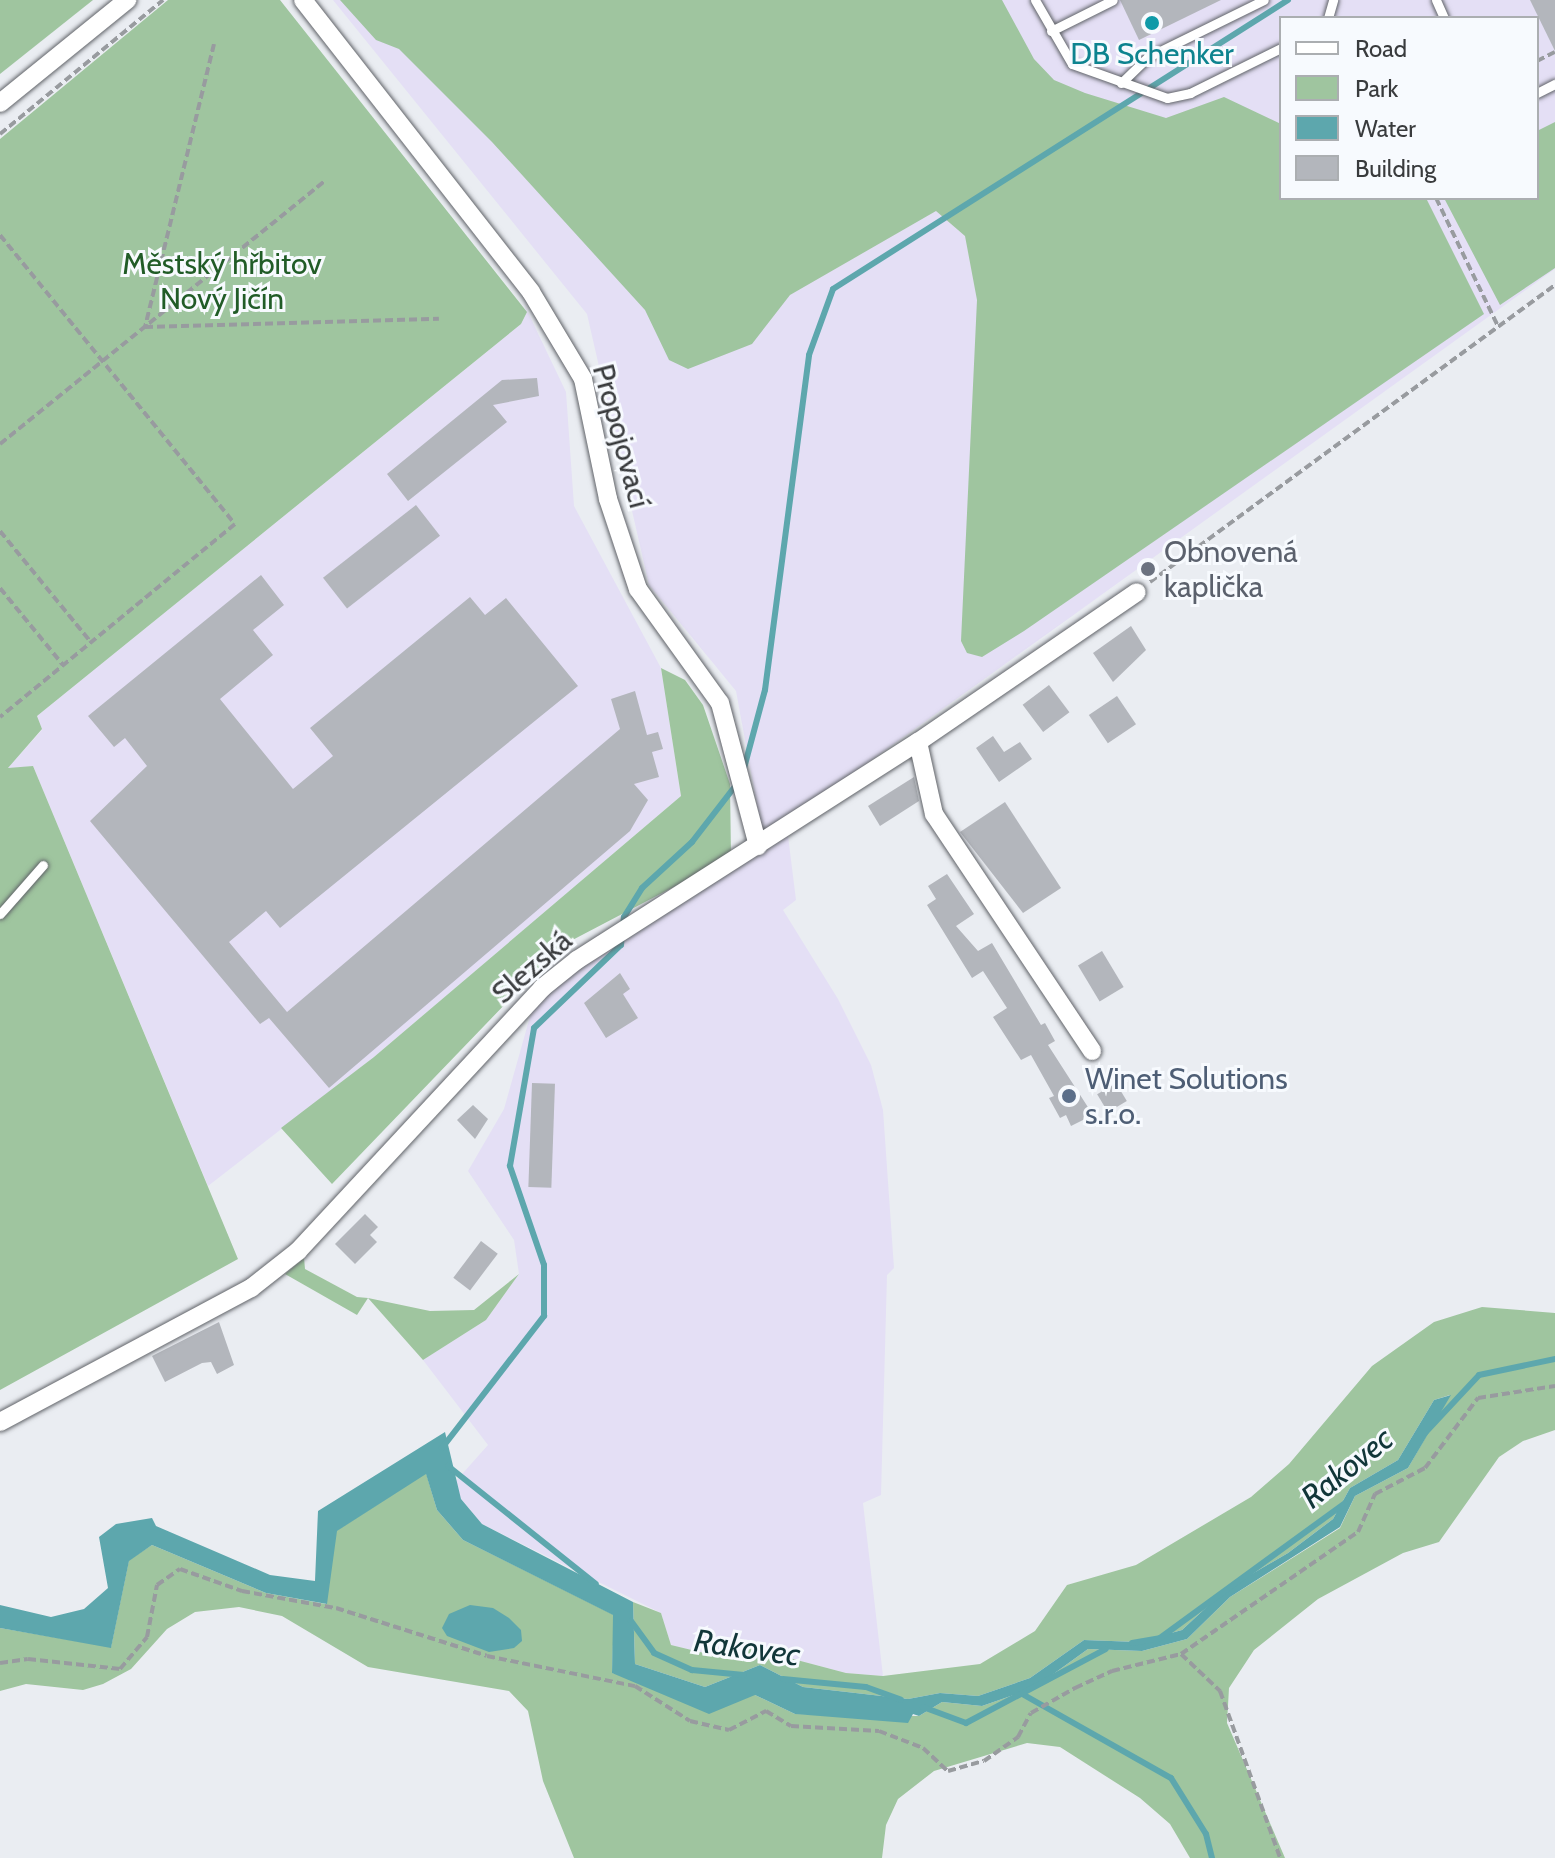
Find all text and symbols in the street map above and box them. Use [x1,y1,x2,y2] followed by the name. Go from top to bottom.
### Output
[1143,14,1161,32] marker: DB Schenker
[1279,16,1539,200] legend
[1355,34,1407,63] text: Road
[1070,36,1234,72] place label: DB Schenker
[1355,74,1398,103] text: Park
[1355,114,1416,143] text: Water
[1355,154,1436,183] text: Building
[122,246,322,316] park label: Městský hřbitov Nový Jičín
[585,360,657,512] street label: Propojovací
[1164,534,1298,604] place label: Obnovená kaplička
[1139,560,1157,578] marker: Obnovená kaplička
[485,923,579,1011] street label: Slezská
[1085,1061,1288,1132] place label: Winet Solutions s.r.o.
[1060,1087,1078,1105] marker: Winet Solutions s.r.o.
[1294,1420,1400,1516] water label: Rakovec
[692,1622,802,1674] water label: Rakovec

